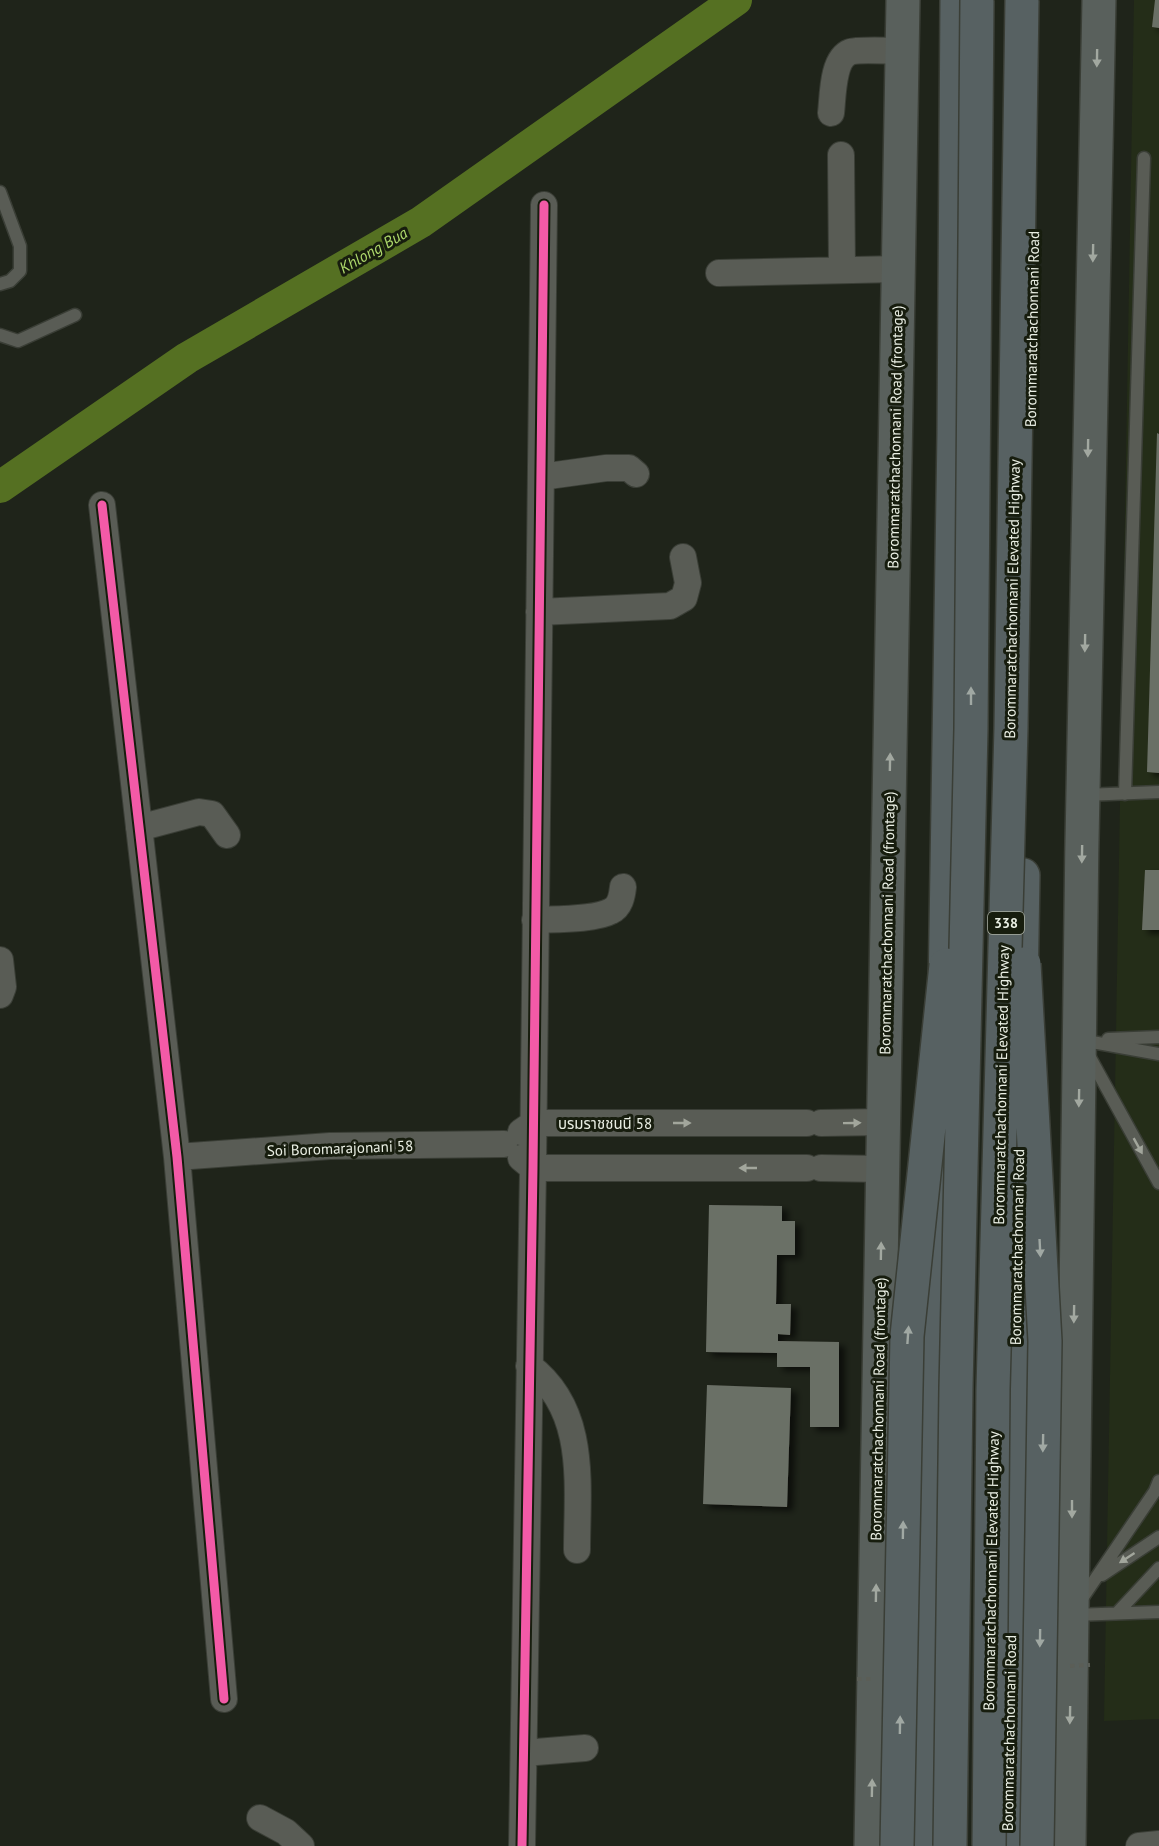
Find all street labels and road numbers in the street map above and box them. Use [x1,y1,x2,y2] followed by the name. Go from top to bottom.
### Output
[1021,231,1043,427] street label: Borommaratchachonnani Road
[883,305,907,569] street label: Borommaratchachonnani Road (frontage)
[1000,459,1024,739] street label: Borommaratchachonnani Elevated Highway
[875,791,899,1055] street label: Borommaratchachonnani Road (frontage)
[988,912,1024,934] road number: 338
[989,945,1013,1225] street label: Borommaratchachonnani Elevated Highway
[558,1114,652,1133] street label: บรมราชชนนี 58
[267,1136,413,1160] street label: Soi Boromarajonani 58
[1006,1149,1028,1345] street label: Borommaratchachonnani Road
[866,1277,890,1541] street label: Borommaratchachonnani Road (frontage)
[979,1431,1003,1711] street label: Borommaratchachonnani Elevated Highway
[998,1635,1020,1831] street label: Borommaratchachonnani Road

